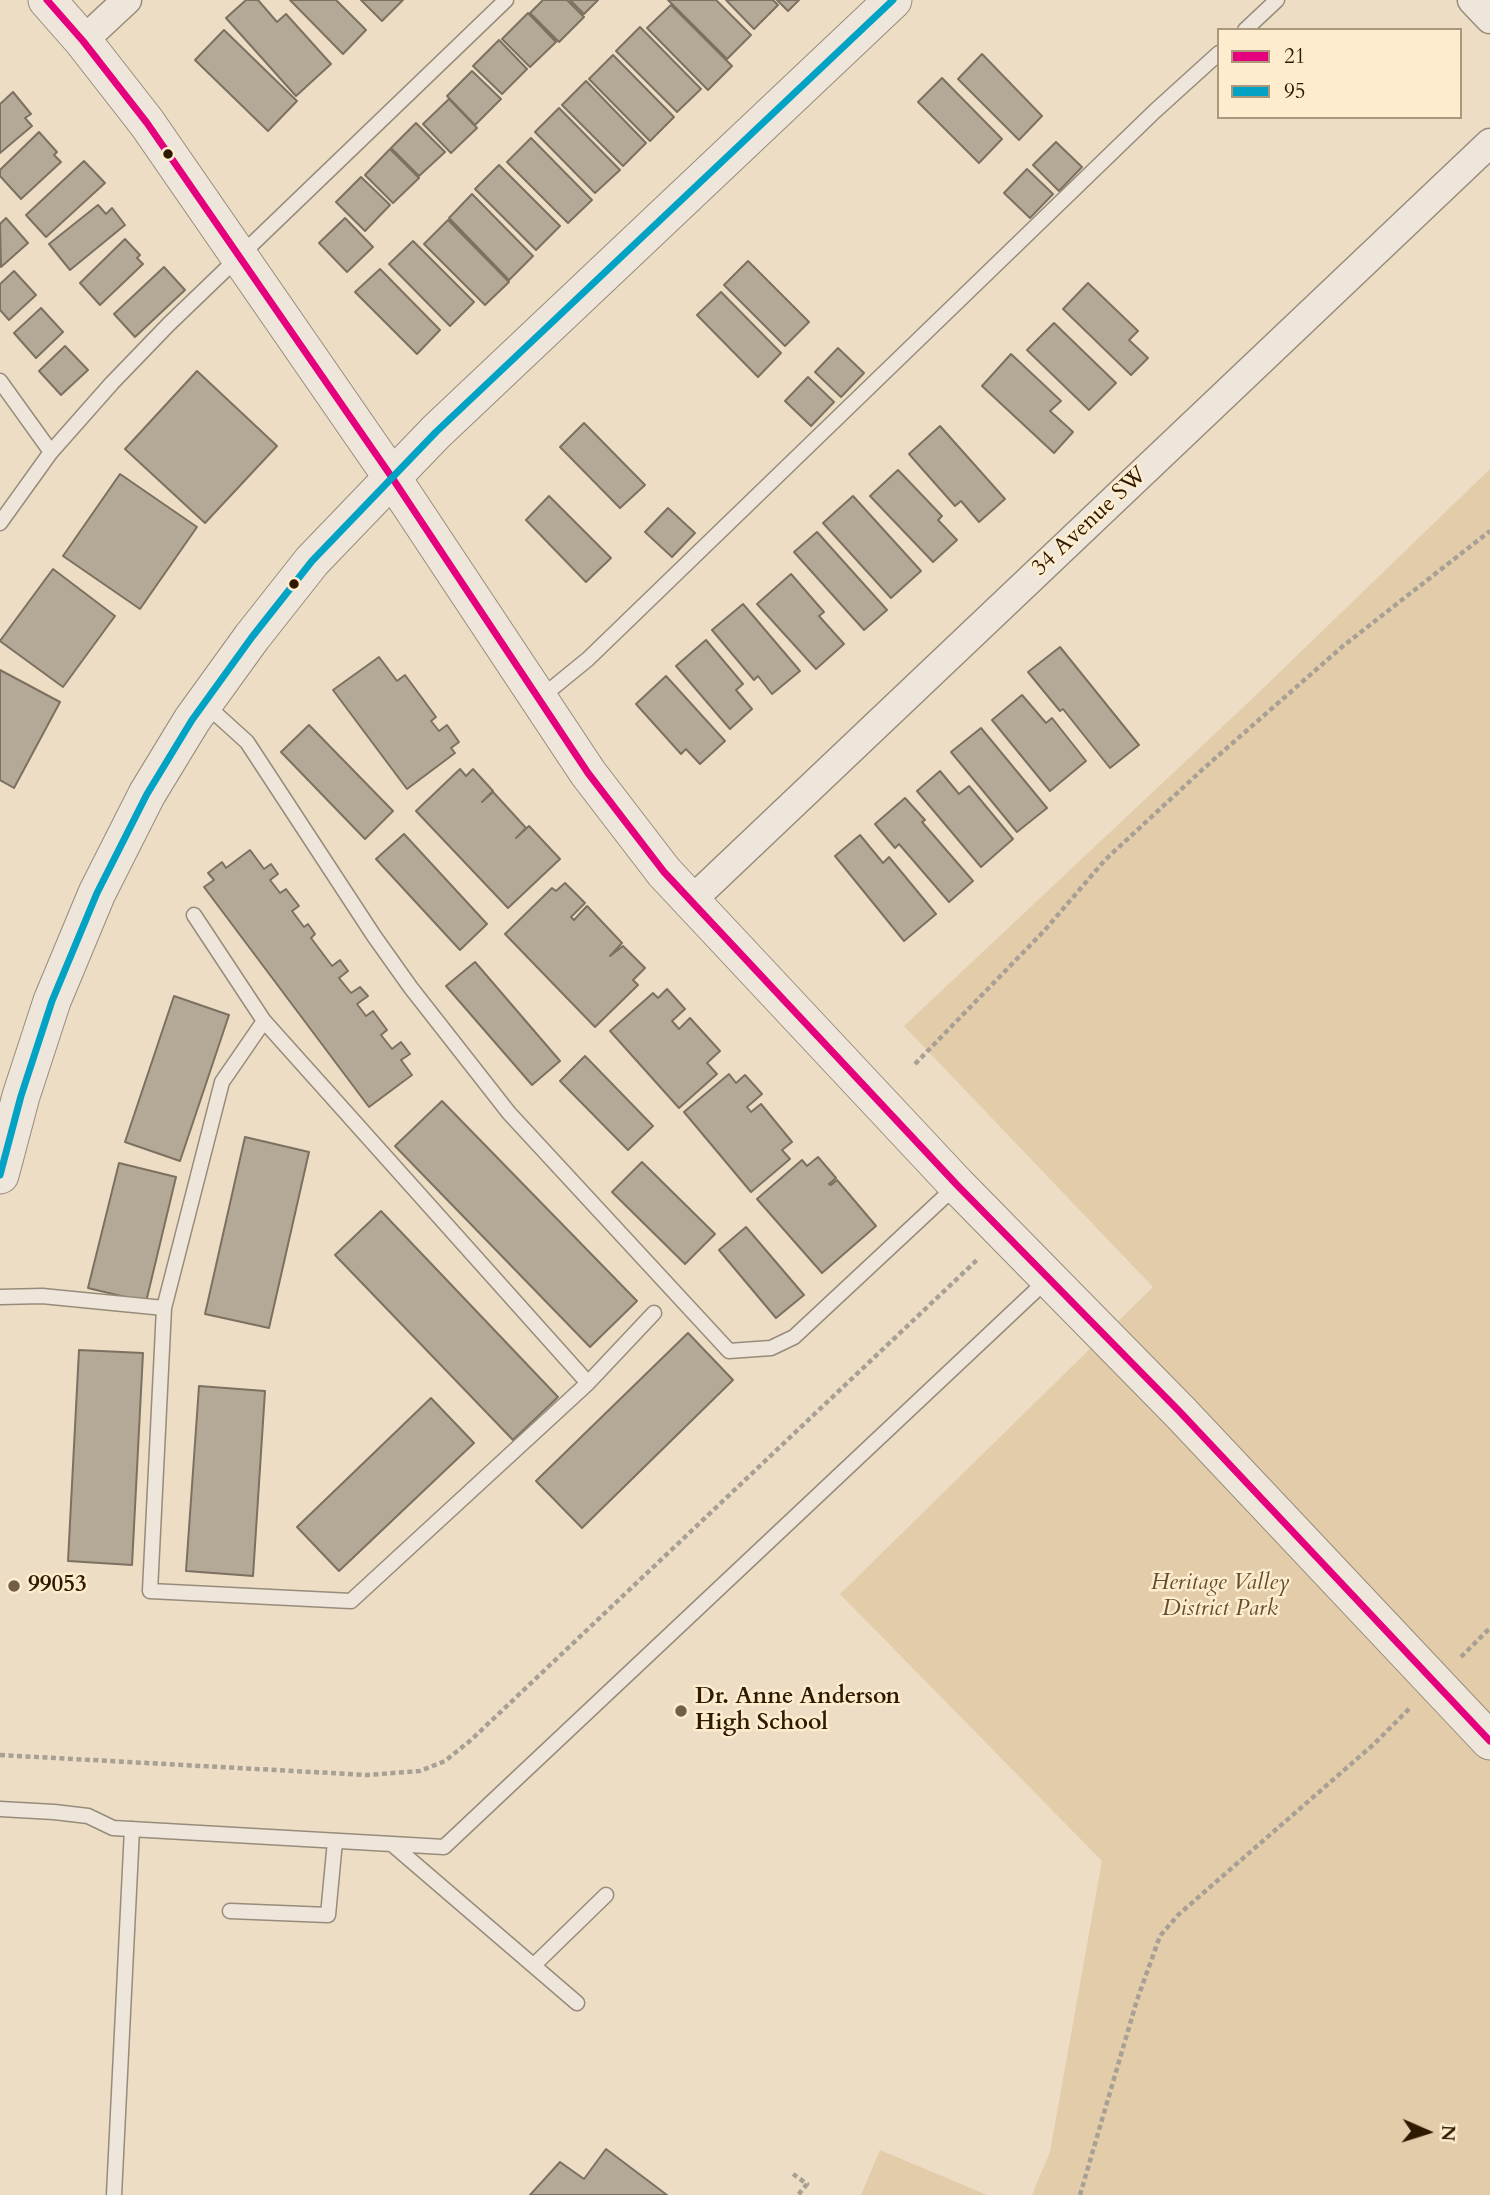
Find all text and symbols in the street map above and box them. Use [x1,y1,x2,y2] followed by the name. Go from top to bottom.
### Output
[1217,28,1462,119] legend
[1284,42,1306,71] text: 21
[1284,77,1306,106] text: 95
[161,147,175,161] unlabelled marker
[1027,462,1153,582] street label: 34 Avenue SW
[287,577,301,591] unlabelled marker
[1151,1570,1289,1624] park label: Heritage Valley District Park
[28,1572,87,1600] place label: 99053
[6,1578,22,1594] marker: 99053
[695,1684,900,1738] place label: Dr. Anne Anderson High School
[673,1703,689,1719] marker: Dr. Anne Anderson High School
[1392,2097,1462,2167] north arrow
[1435,2124,1461,2142] text: N

